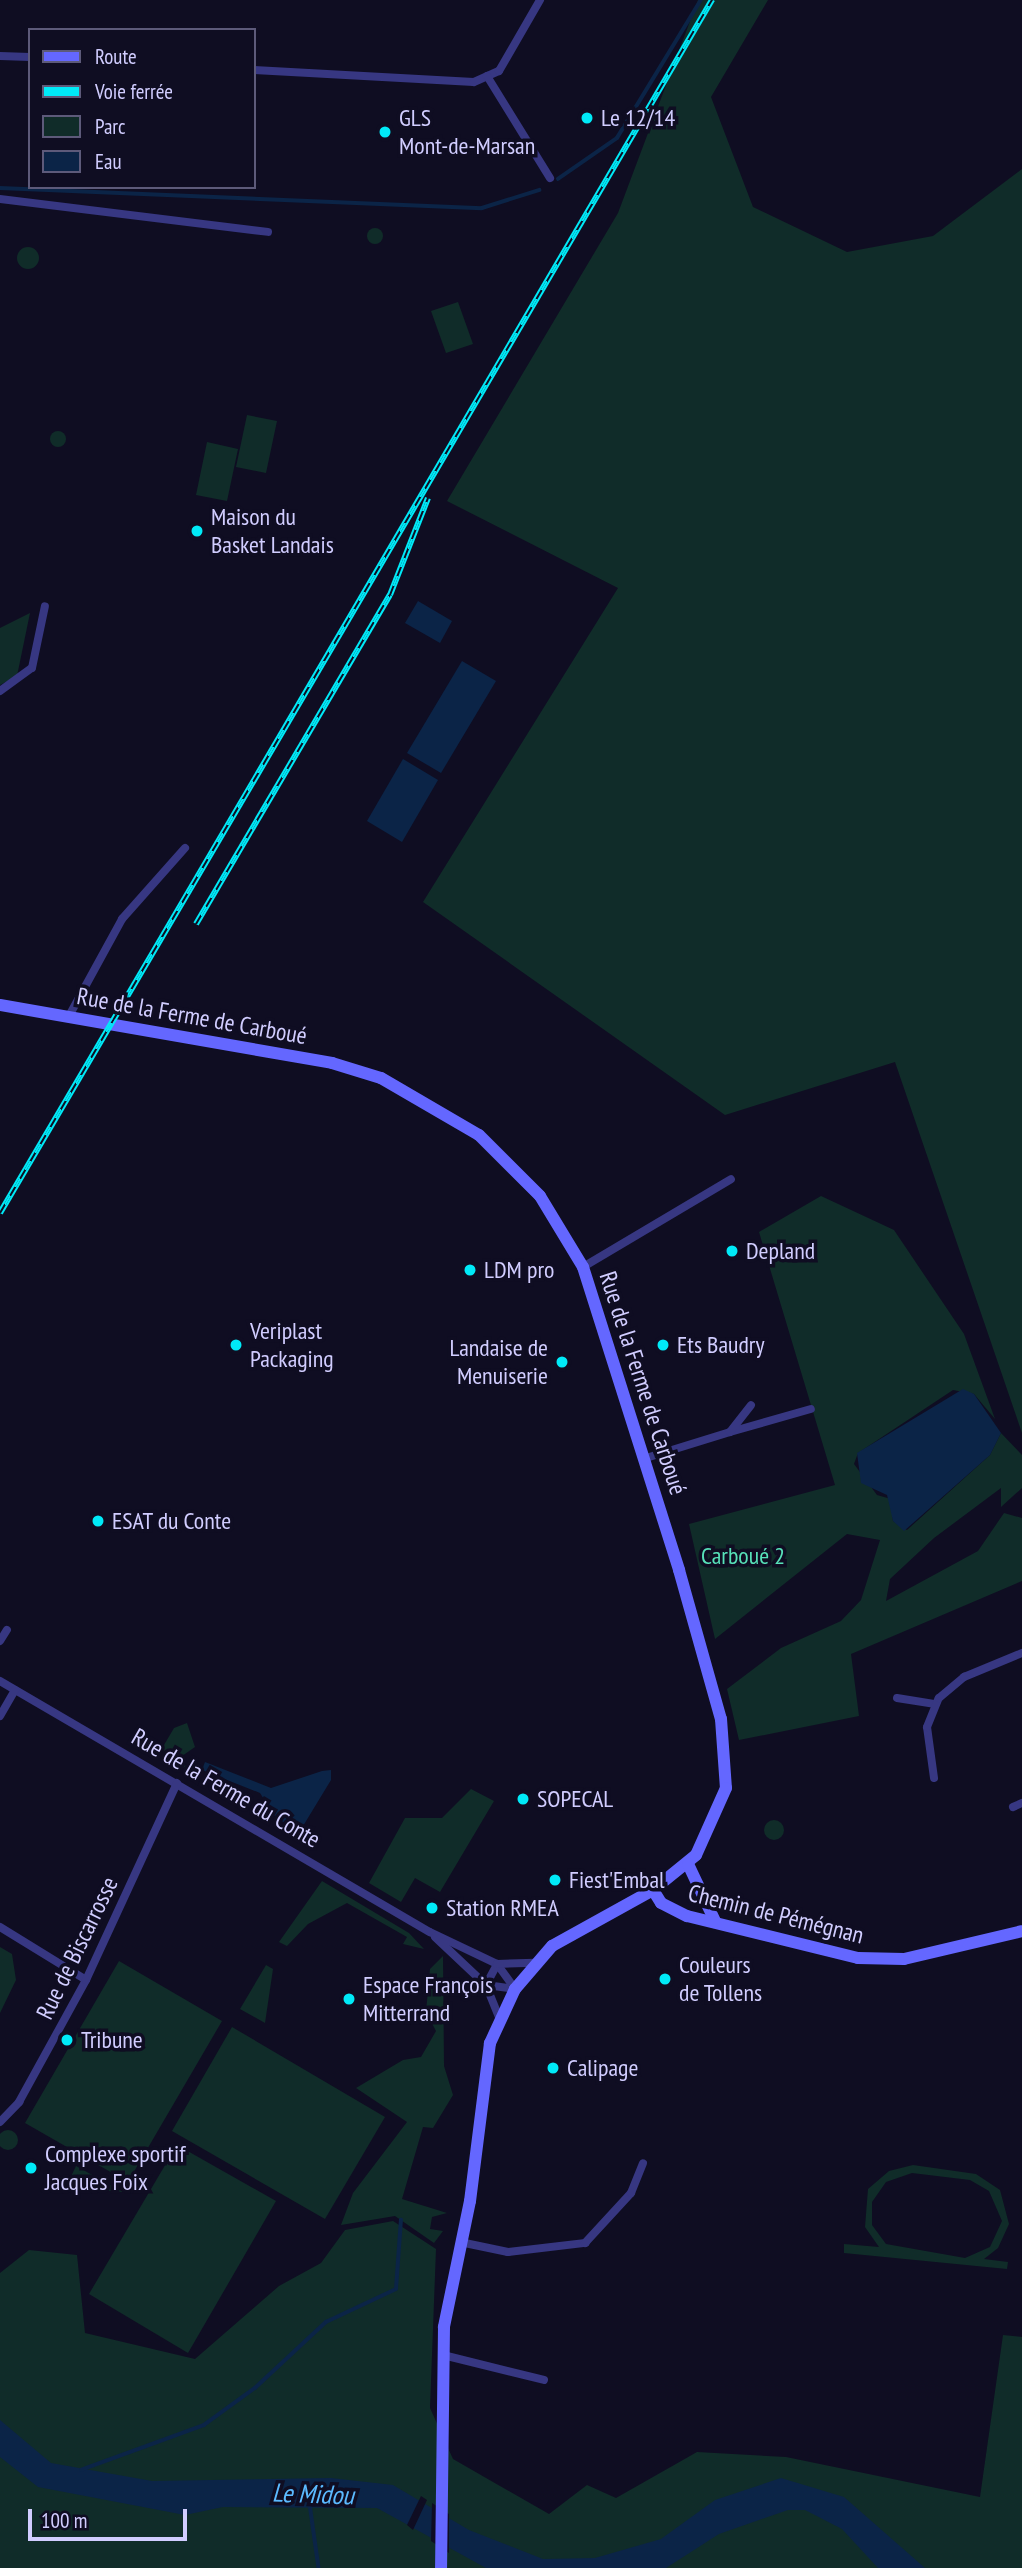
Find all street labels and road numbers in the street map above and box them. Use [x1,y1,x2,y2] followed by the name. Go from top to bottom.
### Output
[75,982,309,1050] street label: Rue de la Ferme de Carboué
[593,1268,693,1498] street label: Rue de la Ferme de Carboué
[127,1722,325,1854] street label: Rue de la Ferme du Conte
[30,1872,124,2024] street label: Rue de Biscarrosse
[685,1878,867,1950] street label: Chemin de Pémégnan

